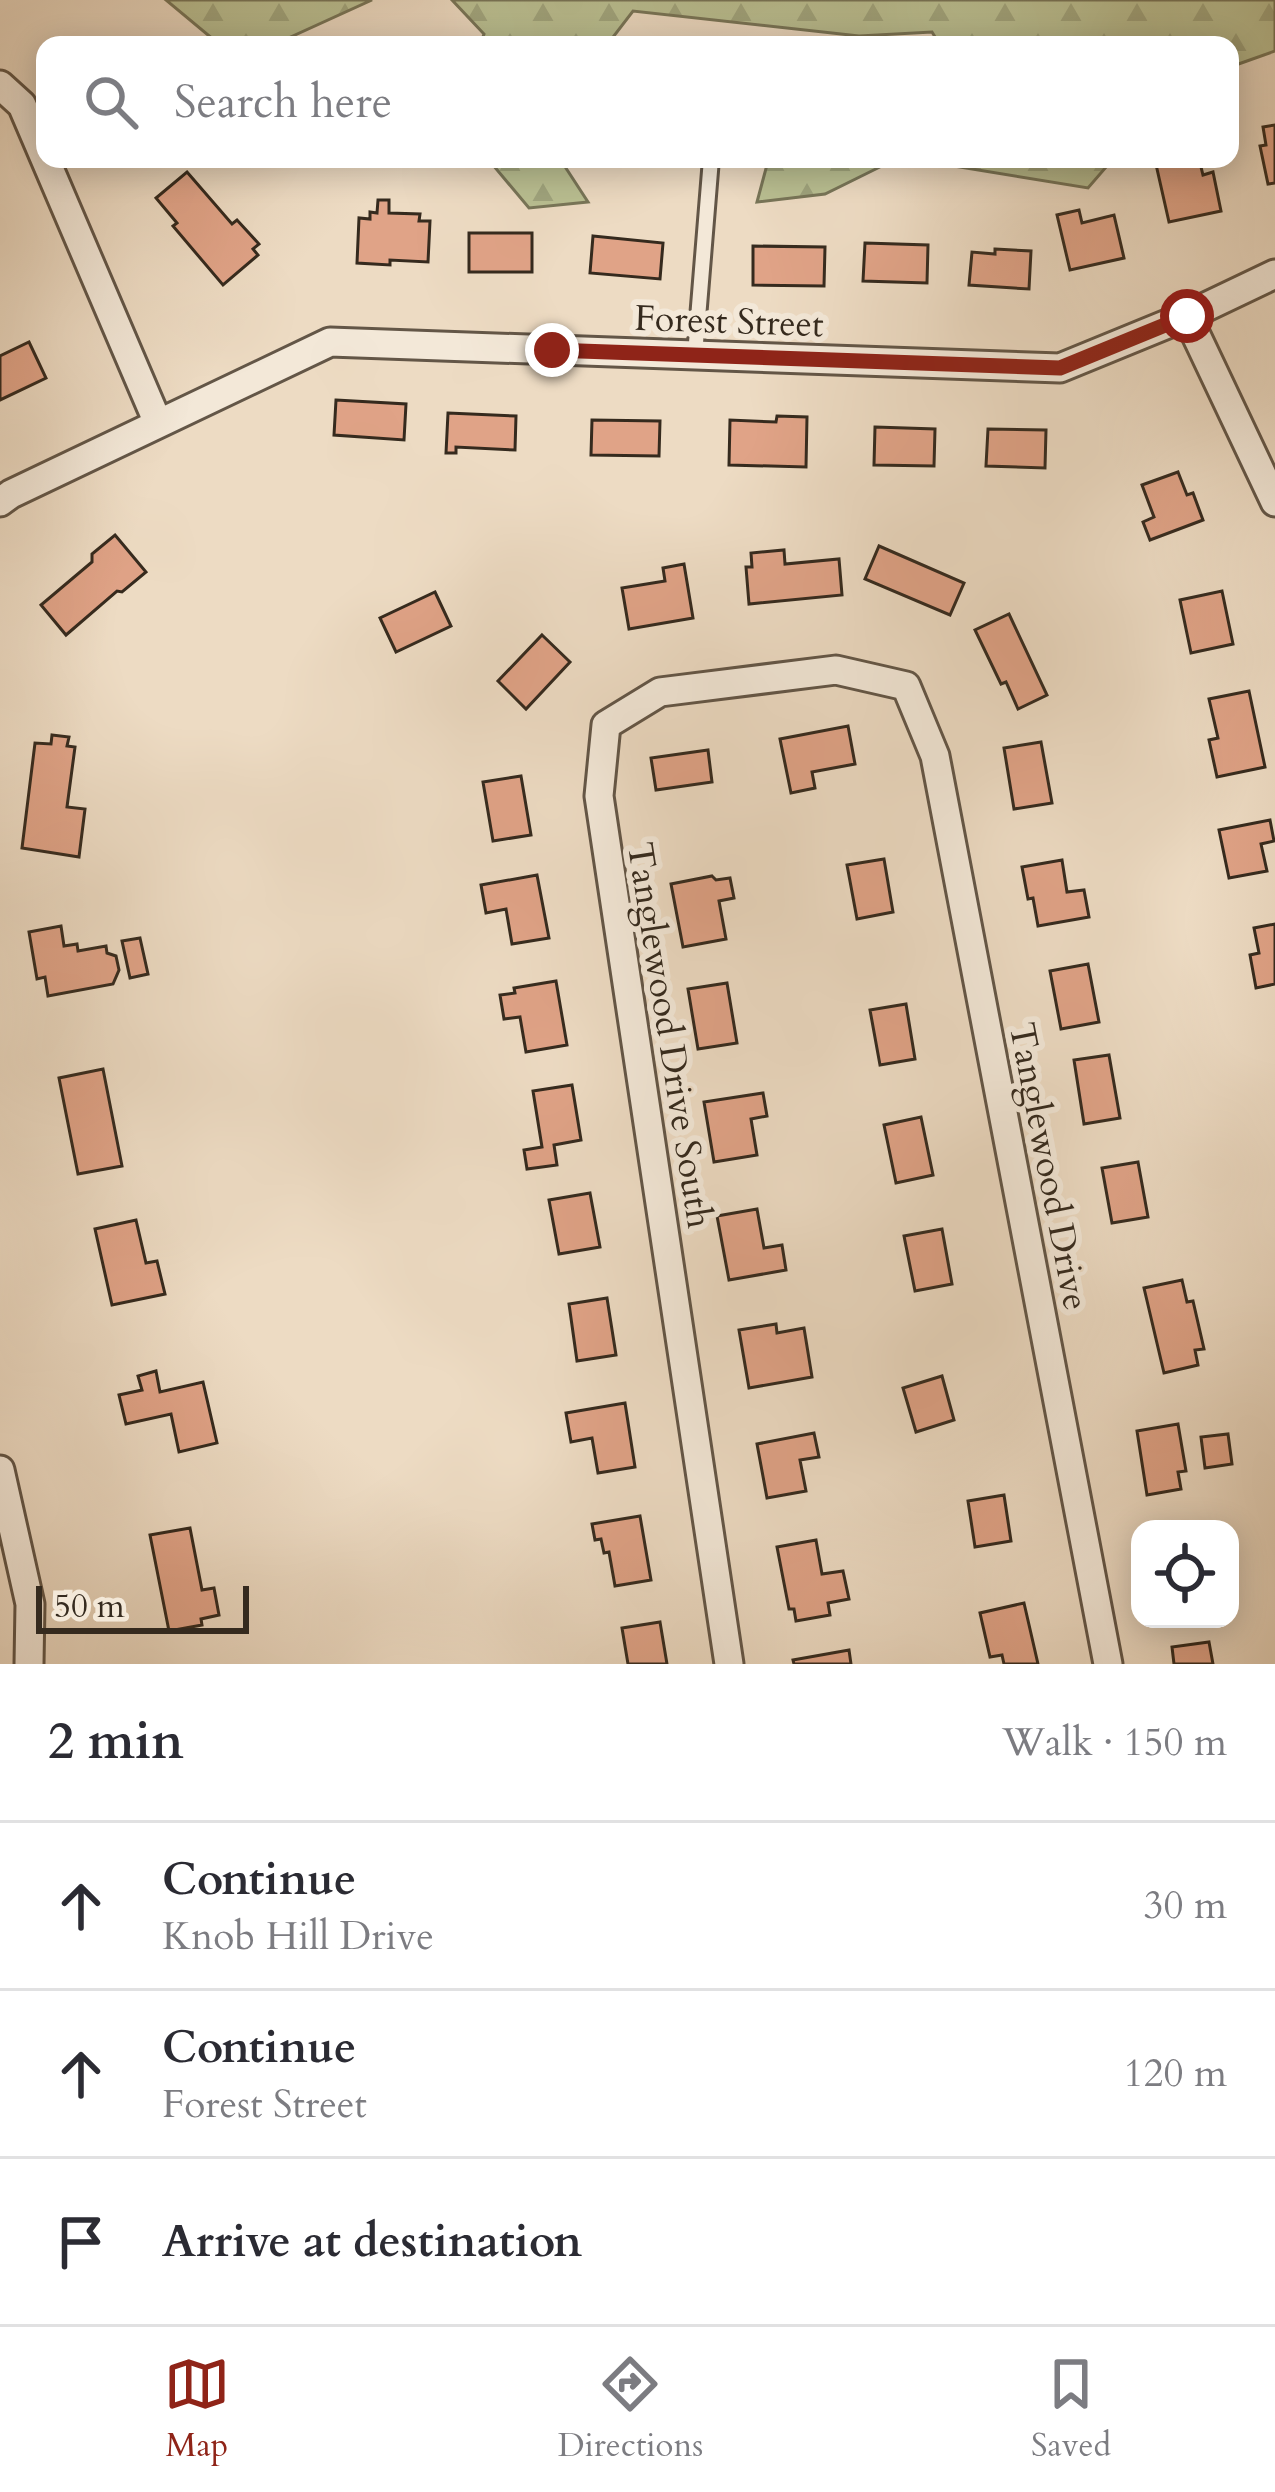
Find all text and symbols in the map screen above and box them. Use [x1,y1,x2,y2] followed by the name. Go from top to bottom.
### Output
[36,36,1239,168] search box
[78,69,144,135] icon: search
[174,72,392,133] text: Search here
[1160,289,1214,343] route start
[634,294,824,349] street label: Forest Street
[525,323,579,377] route end
[615,839,724,1232] street label: Tanglewood Drive South
[997,1018,1100,1314] street label: Tanglewood Drive
[1131,1520,1239,1628] map controls
[1131,1520,1239,1628] button: locate
[36,1580,249,1633] scale bar
[54,1584,125,1629] text: 50 m
[48,1707,184,1777] text: 2 min
[1002,1716,1227,1769] text: Walk · 150 m
[162,1849,356,1910] text: Continue
[48,1873,114,1939] icon: ahead
[1144,1879,1227,1932] text: 30 m
[162,1910,434,1963] text: Knob Hill Drive
[162,2017,356,2078] text: Continue
[48,2041,114,2107] icon: ahead
[1124,2047,1227,2100] text: 120 m
[162,2078,367,2131] text: Forest Street
[48,2209,114,2275] icon: arrive
[162,2211,582,2272] text: Arrive at destination
[164,2351,230,2468] tab: Map
[558,2351,703,2468] tab: Directions
[1031,2351,1111,2468] tab: Saved

